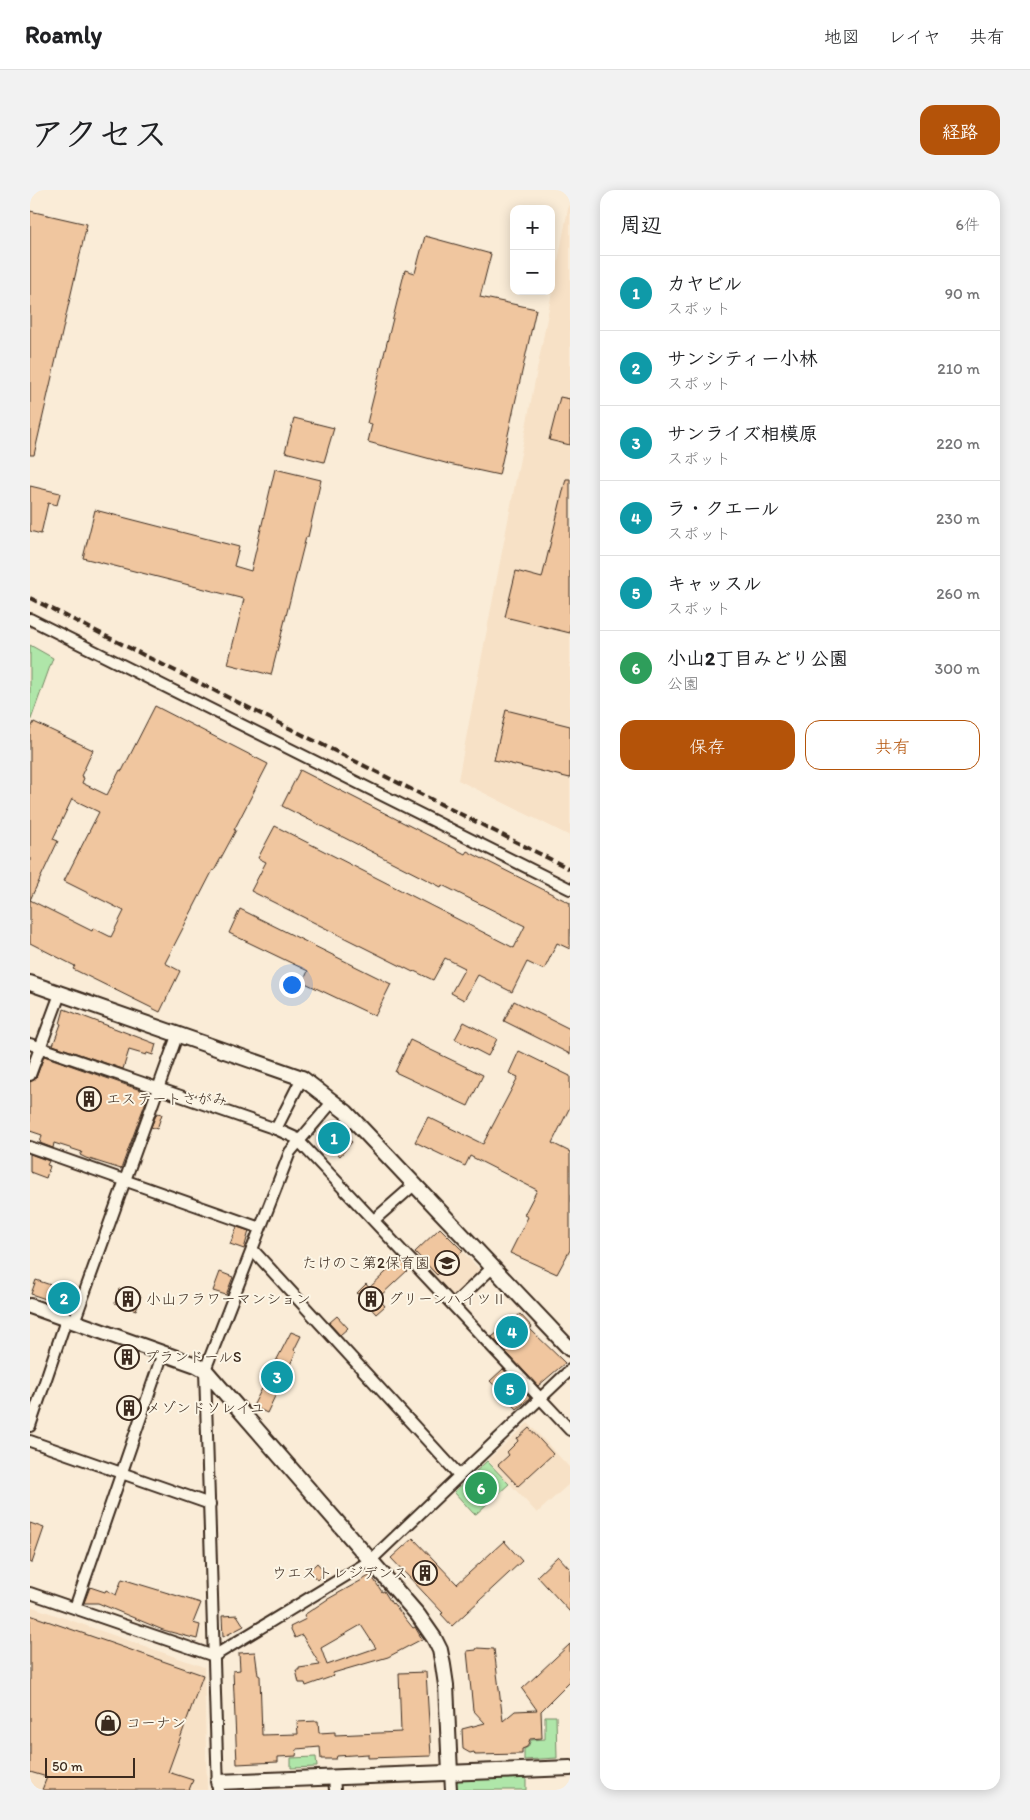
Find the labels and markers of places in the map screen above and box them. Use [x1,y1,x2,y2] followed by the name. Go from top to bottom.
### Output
[76,1086,102,1112] building icon: エステートさがみ
[106,1090,227,1108] place label: エステートさがみ
[318,1119,350,1157] pin: 1
[434,1250,460,1276] school or university icon: たけのこ第2保育園
[302,1254,430,1272] place label: たけのこ第2保育園
[48,1279,80,1317] pin: 2
[115,1286,141,1312] building icon: 小山フラワーマンション
[358,1286,384,1312] building icon: グリーンハイツⅡ
[146,1290,311,1308] place label: 小山フラワーマンション
[388,1290,507,1308] place label: グリーンハイツⅡ
[496,1313,528,1351] pin: 4
[114,1344,140,1370] building icon: プランドールS
[144,1348,242,1366] place label: プランドールS
[261,1358,293,1396] pin: 3
[494,1370,526,1408] pin: 5
[116,1395,142,1421] building icon: メゾンドソレイユ
[146,1399,265,1417] place label: メゾンドソレイユ
[465,1469,497,1507] pin: 6
[412,1560,438,1586] building icon: ウエストレジデンス
[272,1564,408,1582] place label: ウエストレジデンス
[95,1710,121,1736] shop icon: コーナン
[126,1714,186,1732] place label: コーナン

